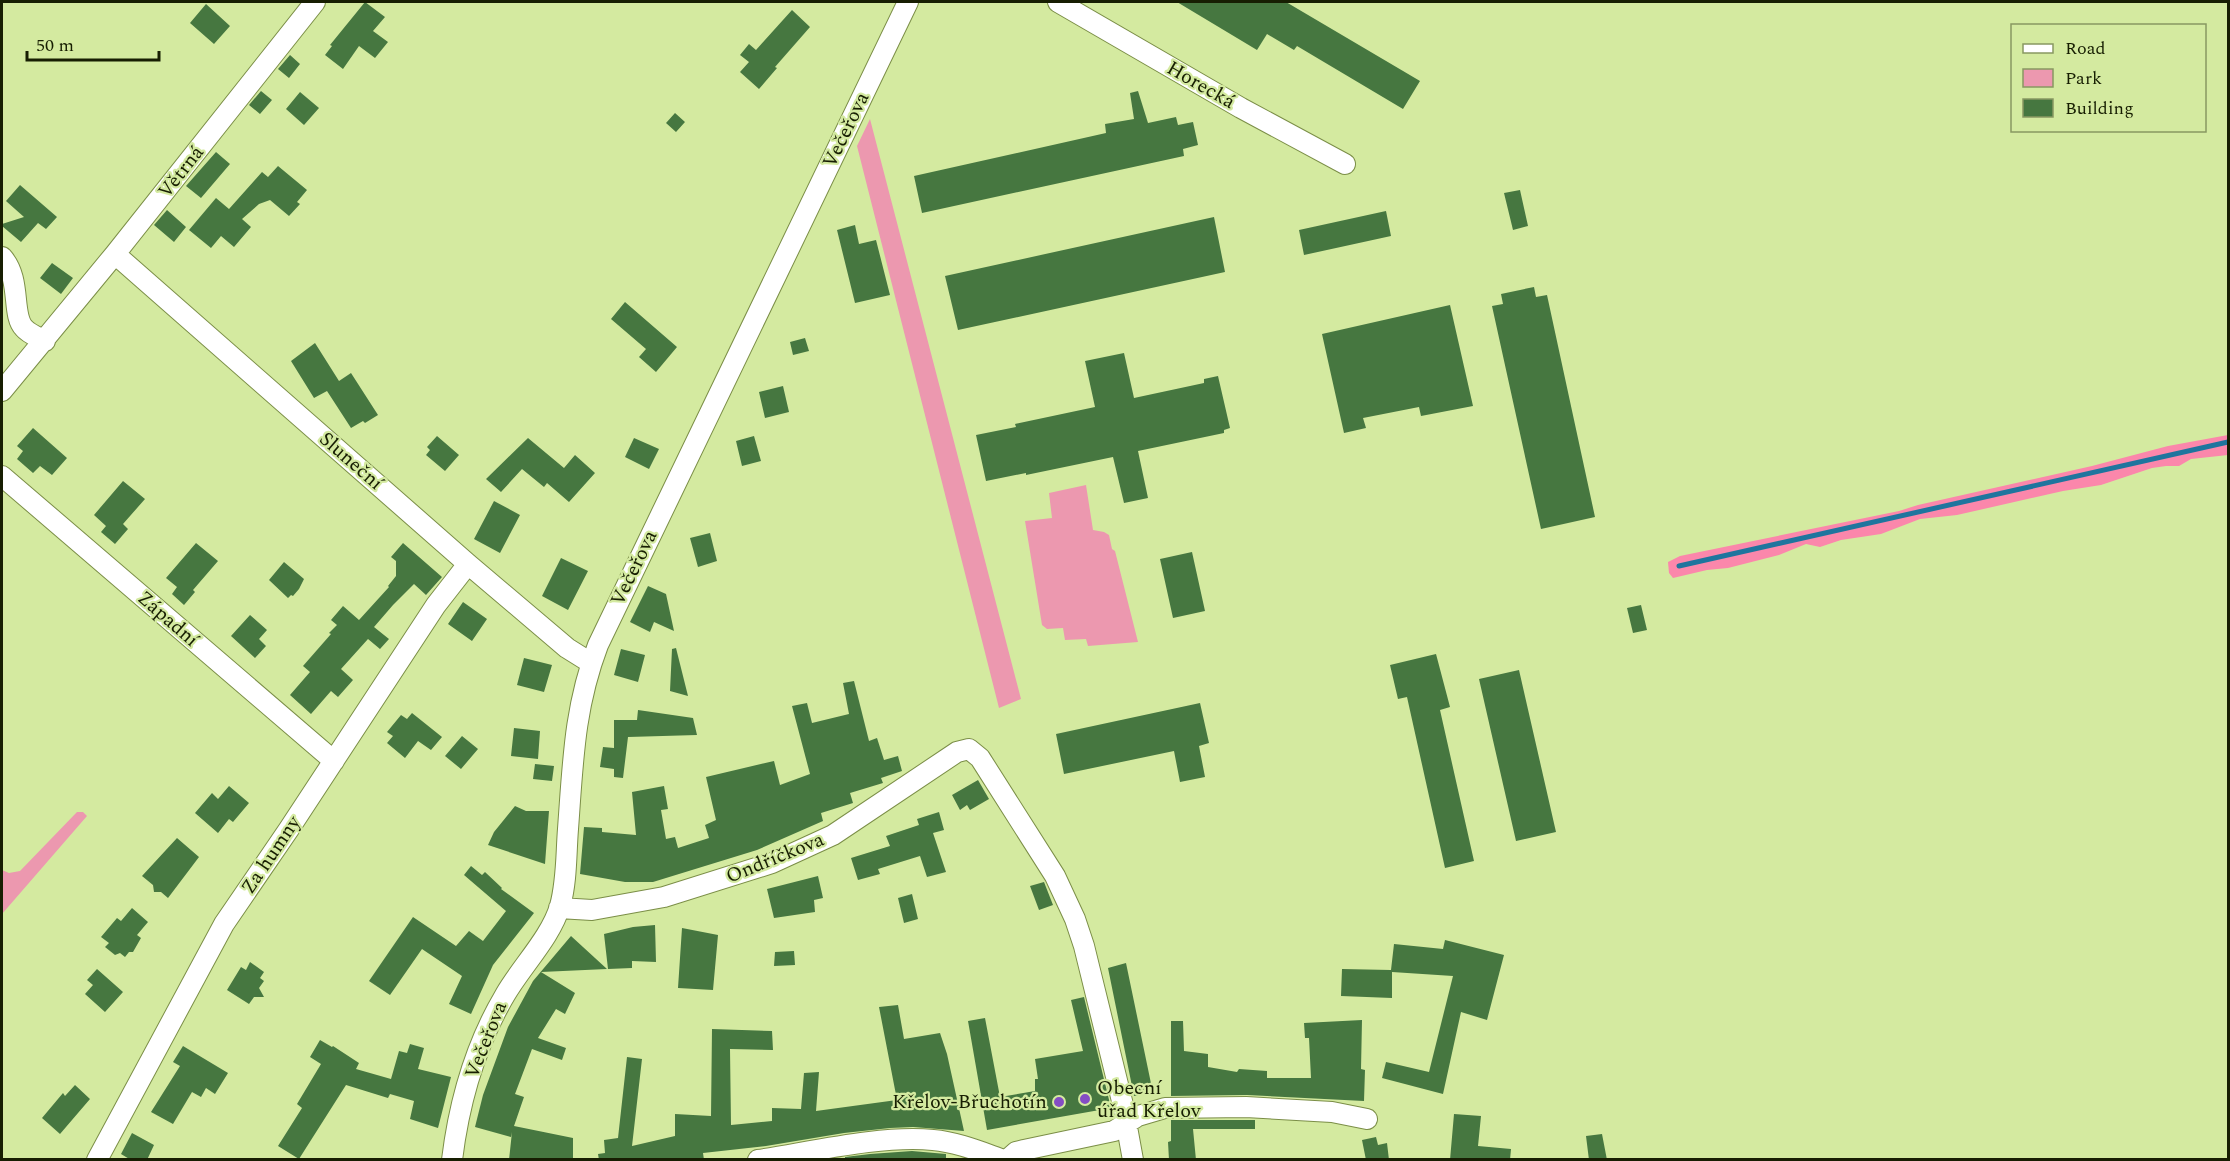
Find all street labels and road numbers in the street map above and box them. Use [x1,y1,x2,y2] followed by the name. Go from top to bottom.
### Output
[1161,53,1241,117] street label: Horecká
[815,87,877,173] street label: Večeřova
[151,139,211,205] street label: Větrná
[312,425,390,498] street label: Sluneční
[603,525,665,611] street label: Večeřova
[131,584,206,655] street label: Západní
[234,809,309,900] street label: Za humny
[721,825,829,891] street label: Ondříčkova
[457,997,515,1083] street label: Večeřova

